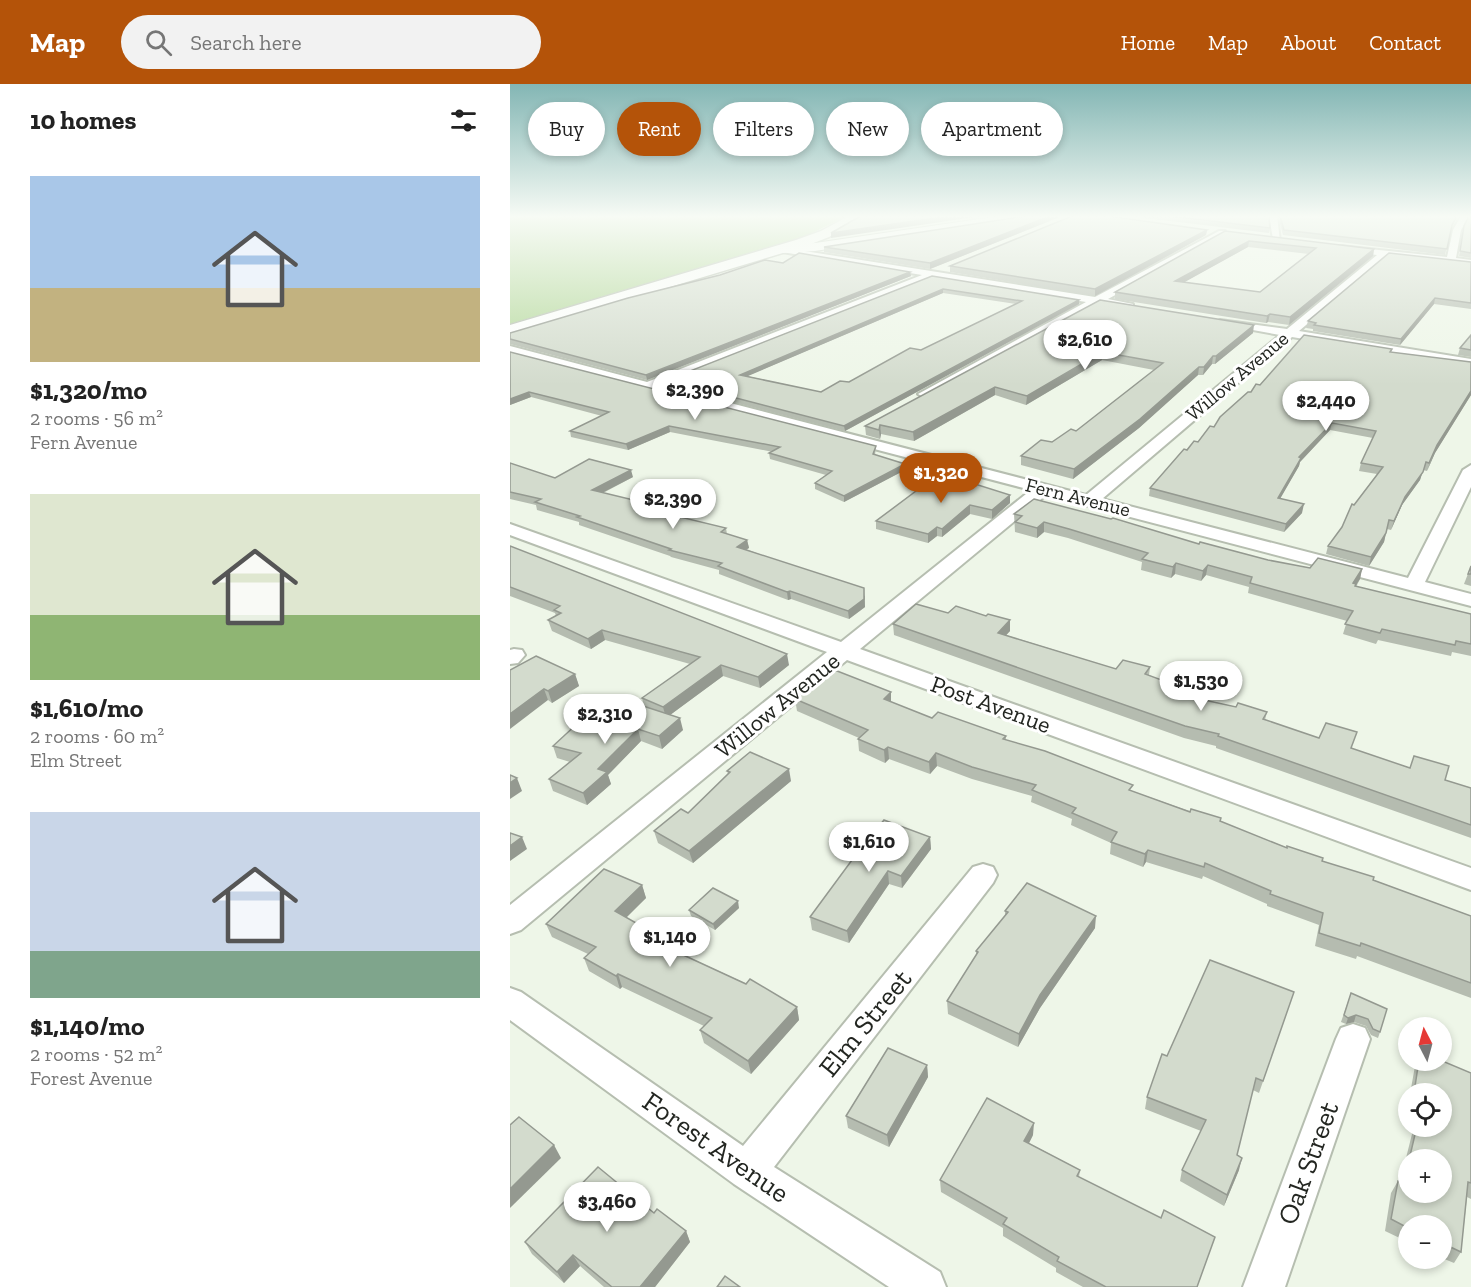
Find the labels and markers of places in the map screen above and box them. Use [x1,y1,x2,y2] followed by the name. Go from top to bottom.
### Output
[1036,320,1134,371] pin: $2,610
[646,370,744,421] pin: $2,390
[1277,381,1375,432] pin: $2,440
[892,453,990,504] pin: $1,320
[624,479,722,530] pin: $2,390
[1152,661,1250,712] pin: $1,530
[556,694,654,745] pin: $2,310
[820,822,918,873] pin: $1,610
[621,917,719,968] pin: $1,140
[558,1182,656,1233] pin: $3,460

